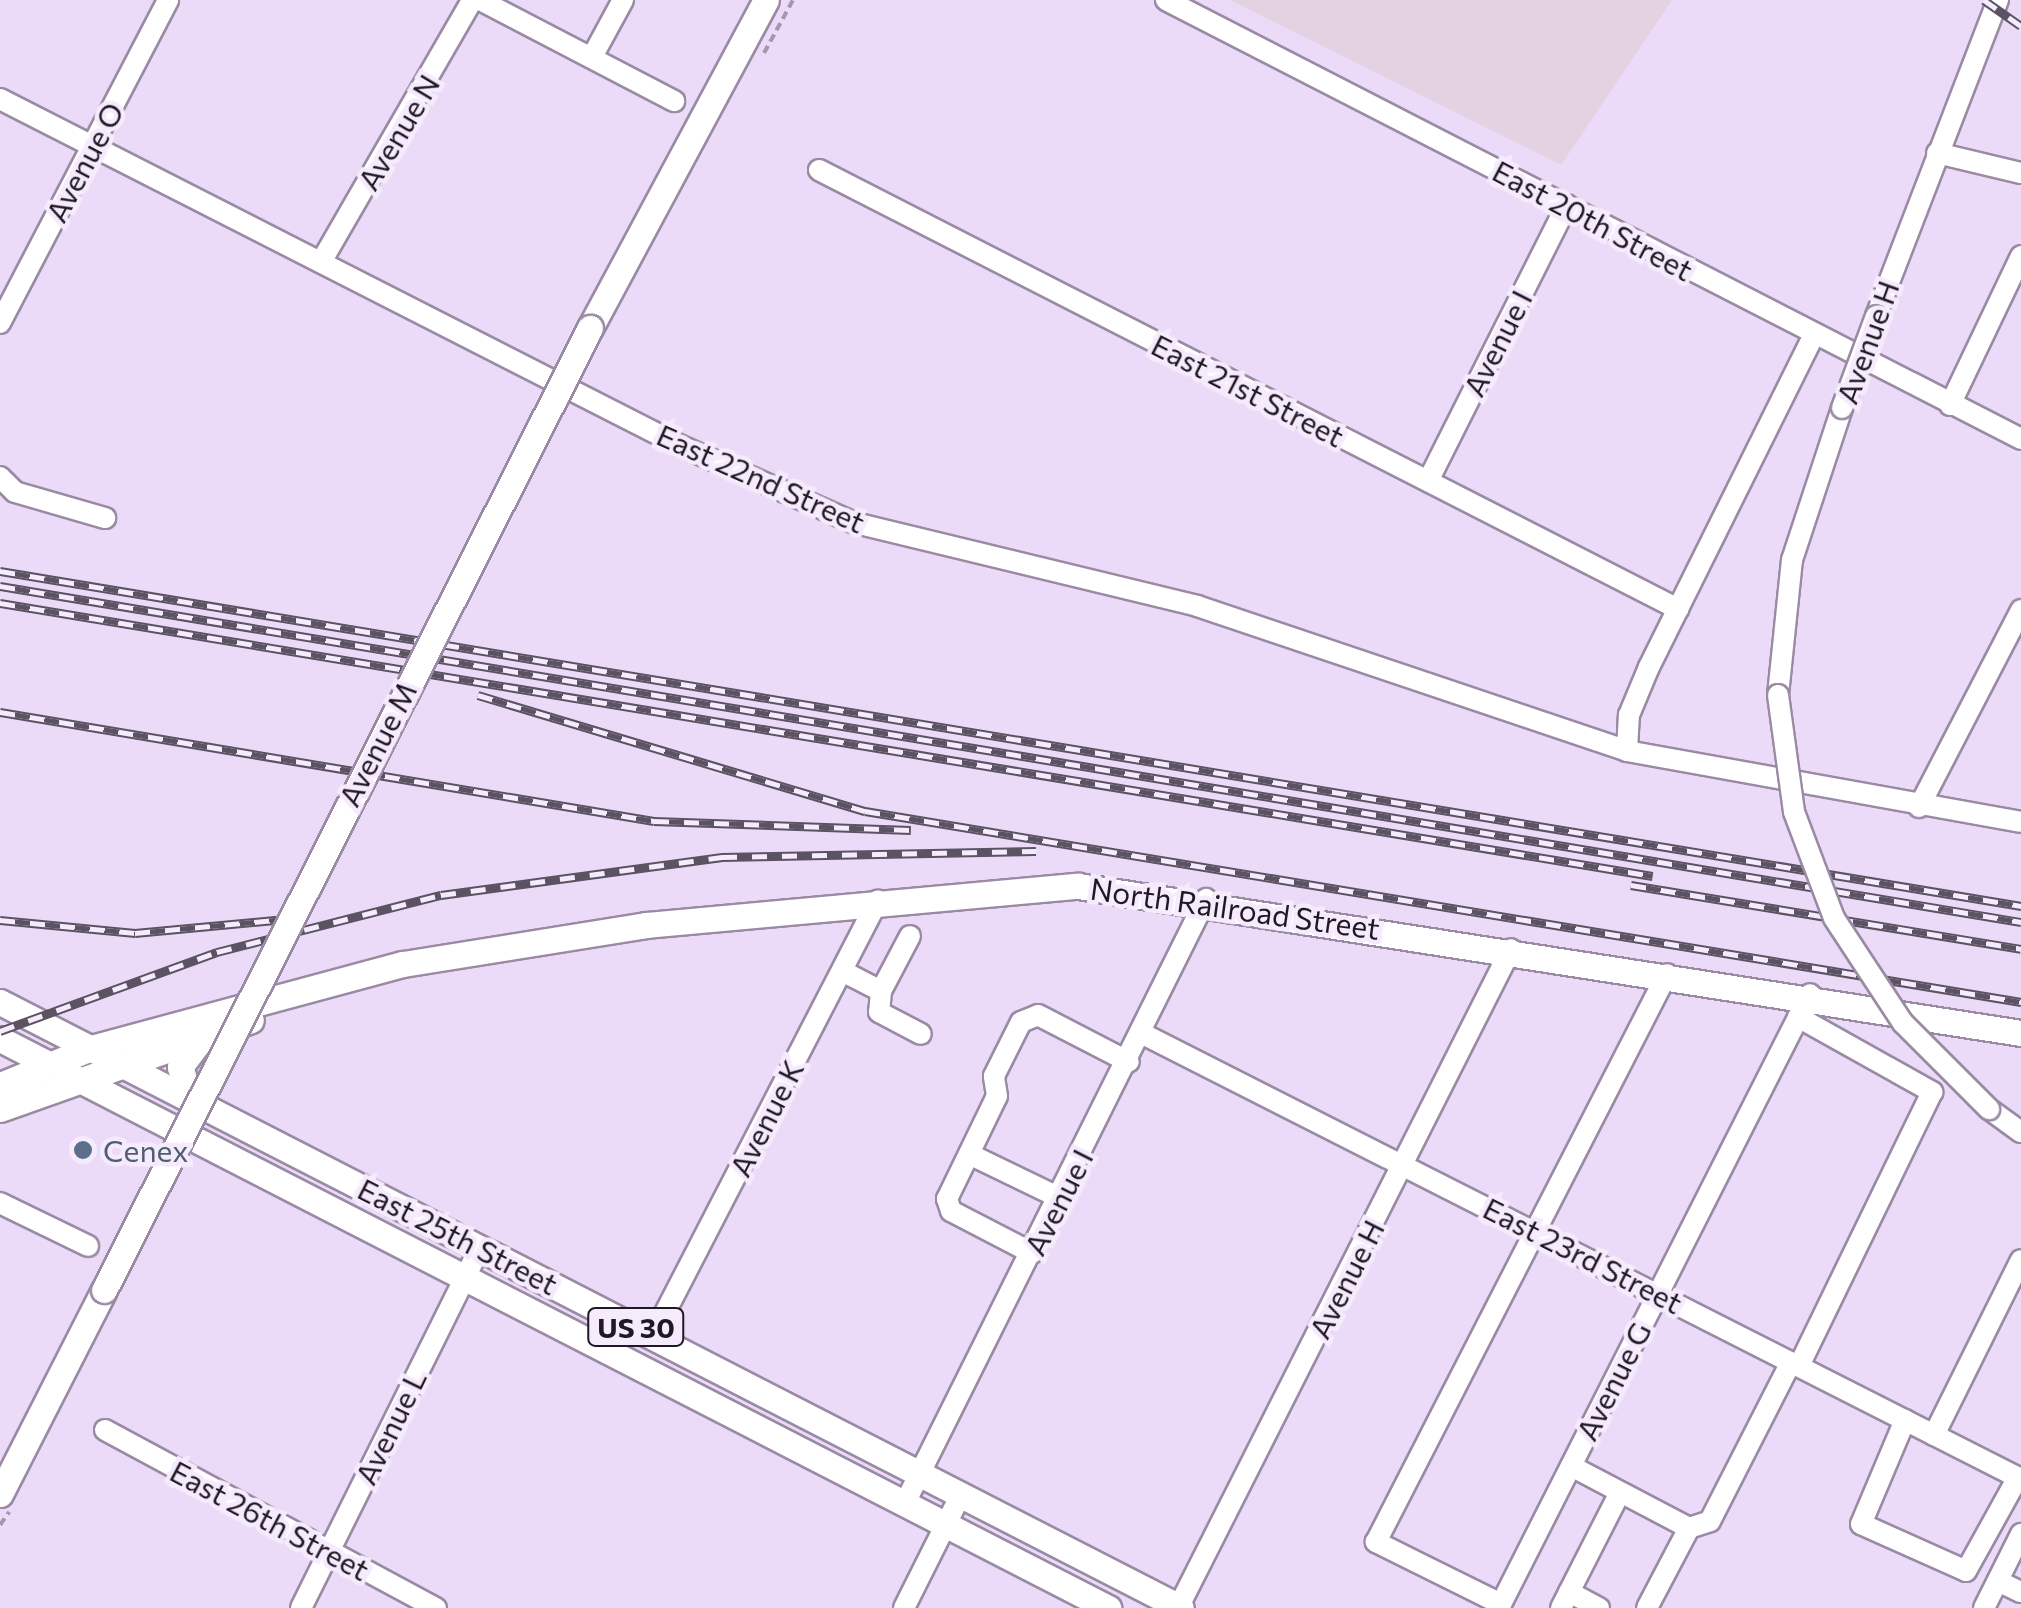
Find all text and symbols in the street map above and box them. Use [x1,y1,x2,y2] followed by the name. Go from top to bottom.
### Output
[350,68,446,196] street label: Avenue N
[38,96,130,228] street label: Avenue O
[1487,152,1699,288] street label: East 20th Street
[1828,276,1906,408] street label: Avenue H
[1455,284,1539,402] street label: Avenue I
[1146,326,1350,454] street label: East 21st Street
[652,416,870,540] street label: East 22nd Street
[330,676,424,812] street label: Avenue M
[1088,870,1382,946] street label: North Railroad Street
[721,1054,811,1182] street label: Avenue K
[103,1132,188,1168] place label: Cenex
[72,1139,94,1161] marker: Cenex
[1016,1143,1100,1261] street label: Avenue I
[352,1170,564,1302] street label: East 25th Street
[1478,1189,1688,1321] street label: East 23rd Street
[1301,1214,1391,1344] street label: Avenue H
[586,1304,686,1350] road number: US 30
[1568,1316,1658,1446] street label: Avenue G
[347,1364,433,1490] street label: Avenue L
[164,1452,376,1588] street label: East 26th Street

